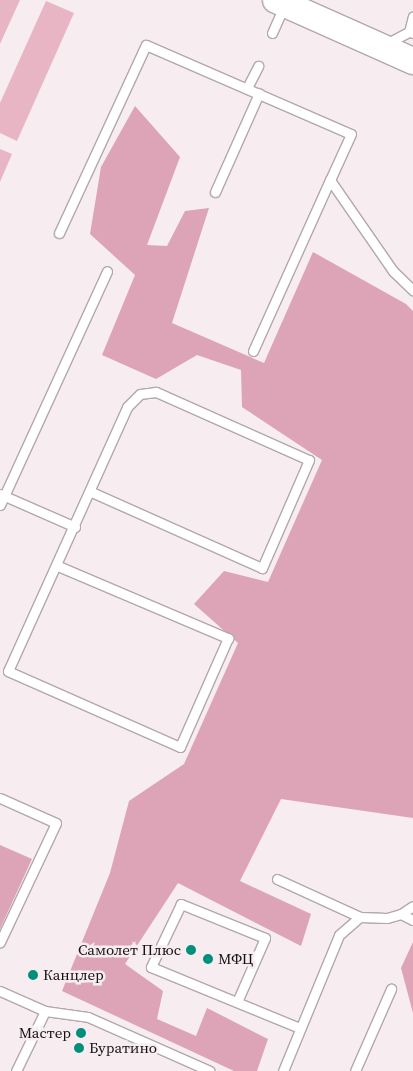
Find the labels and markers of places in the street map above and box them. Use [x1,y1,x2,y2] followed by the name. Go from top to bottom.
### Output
[78,941,181,959] place label: Самолет Плюс
[185,944,197,956] marker: Самолет Плюс
[218,950,253,968] place label: МФЦ
[202,953,214,965] marker: МФЦ
[43,966,104,984] place label: Канцлер
[27,969,39,981] marker: Канцлер
[19,1024,71,1042] place label: Мастер
[75,1027,87,1039] marker: Мастер
[89,1039,157,1057] place label: Буратино
[73,1042,85,1054] marker: Буратино

